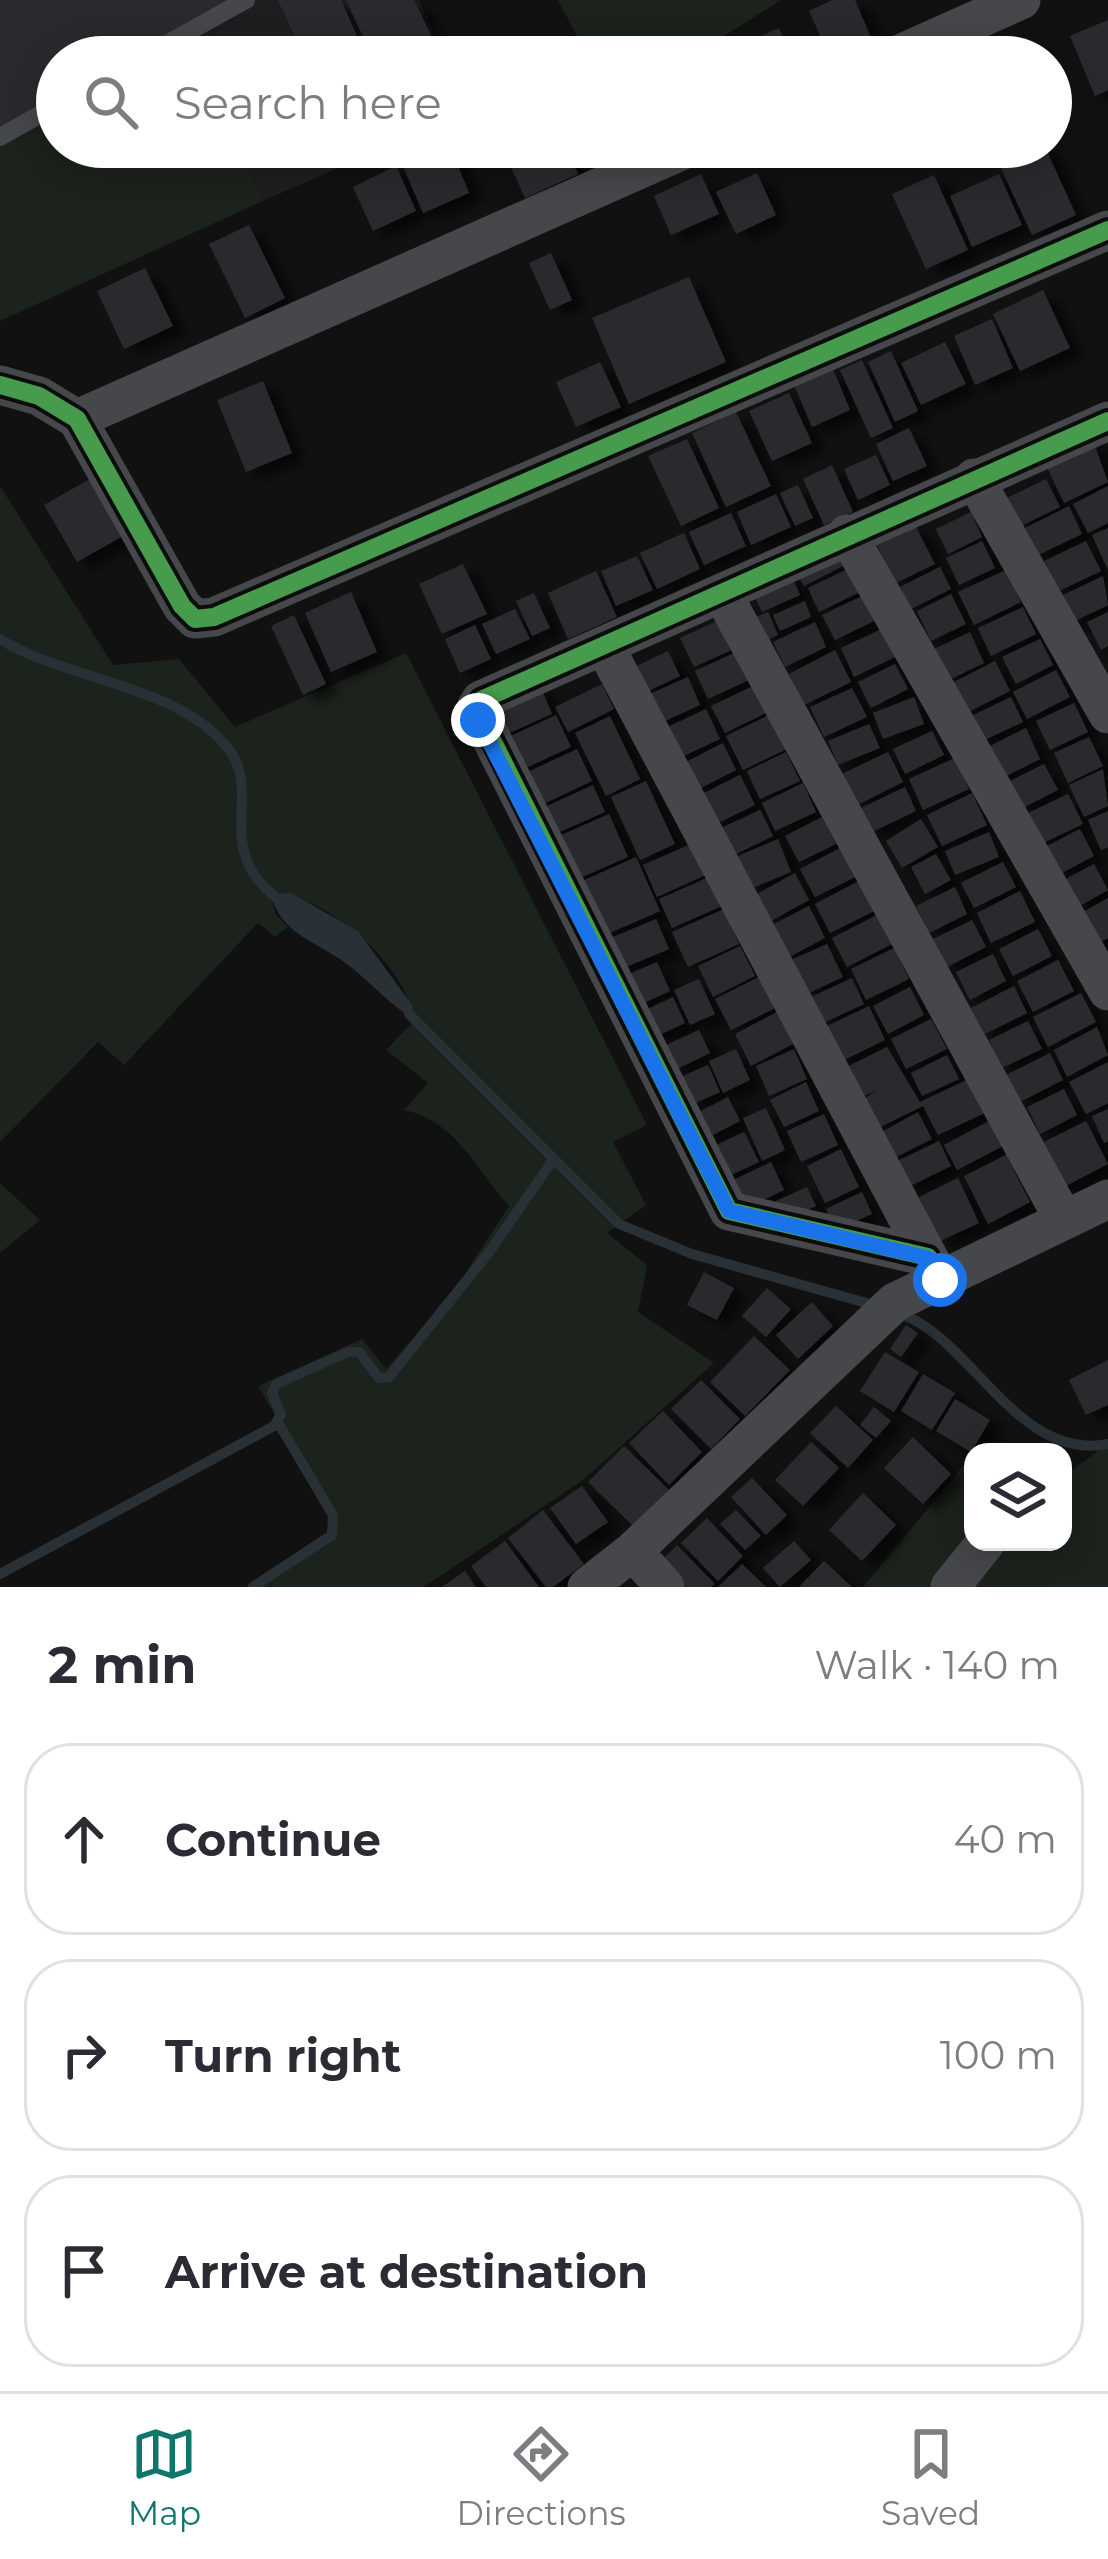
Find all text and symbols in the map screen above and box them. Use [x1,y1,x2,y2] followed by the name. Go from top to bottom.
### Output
[36,36,1072,168] search box
[78,69,144,135] icon: search
[174,75,442,130] text: Search here
[451,693,505,747] route end
[913,1253,967,1307] route start
[964,1443,1072,1551] map controls
[964,1443,1072,1551] button: layers
[48,1634,197,1696] text: 2 min
[814,1641,1060,1689] text: Walk · 140 m
[51,1806,117,1872] icon: ahead
[165,1812,381,1867] text: Continue
[954,1815,1057,1863] text: 40 m
[51,2022,117,2088] icon: right
[165,2028,401,2083] text: Turn right
[940,2031,1057,2079] text: 100 m
[51,2238,117,2304] icon: arrive
[165,2244,648,2299] text: Arrive at destination
[128,2421,201,2533] tab: Map
[457,2421,626,2533] tab: Directions
[881,2421,980,2533] tab: Saved

